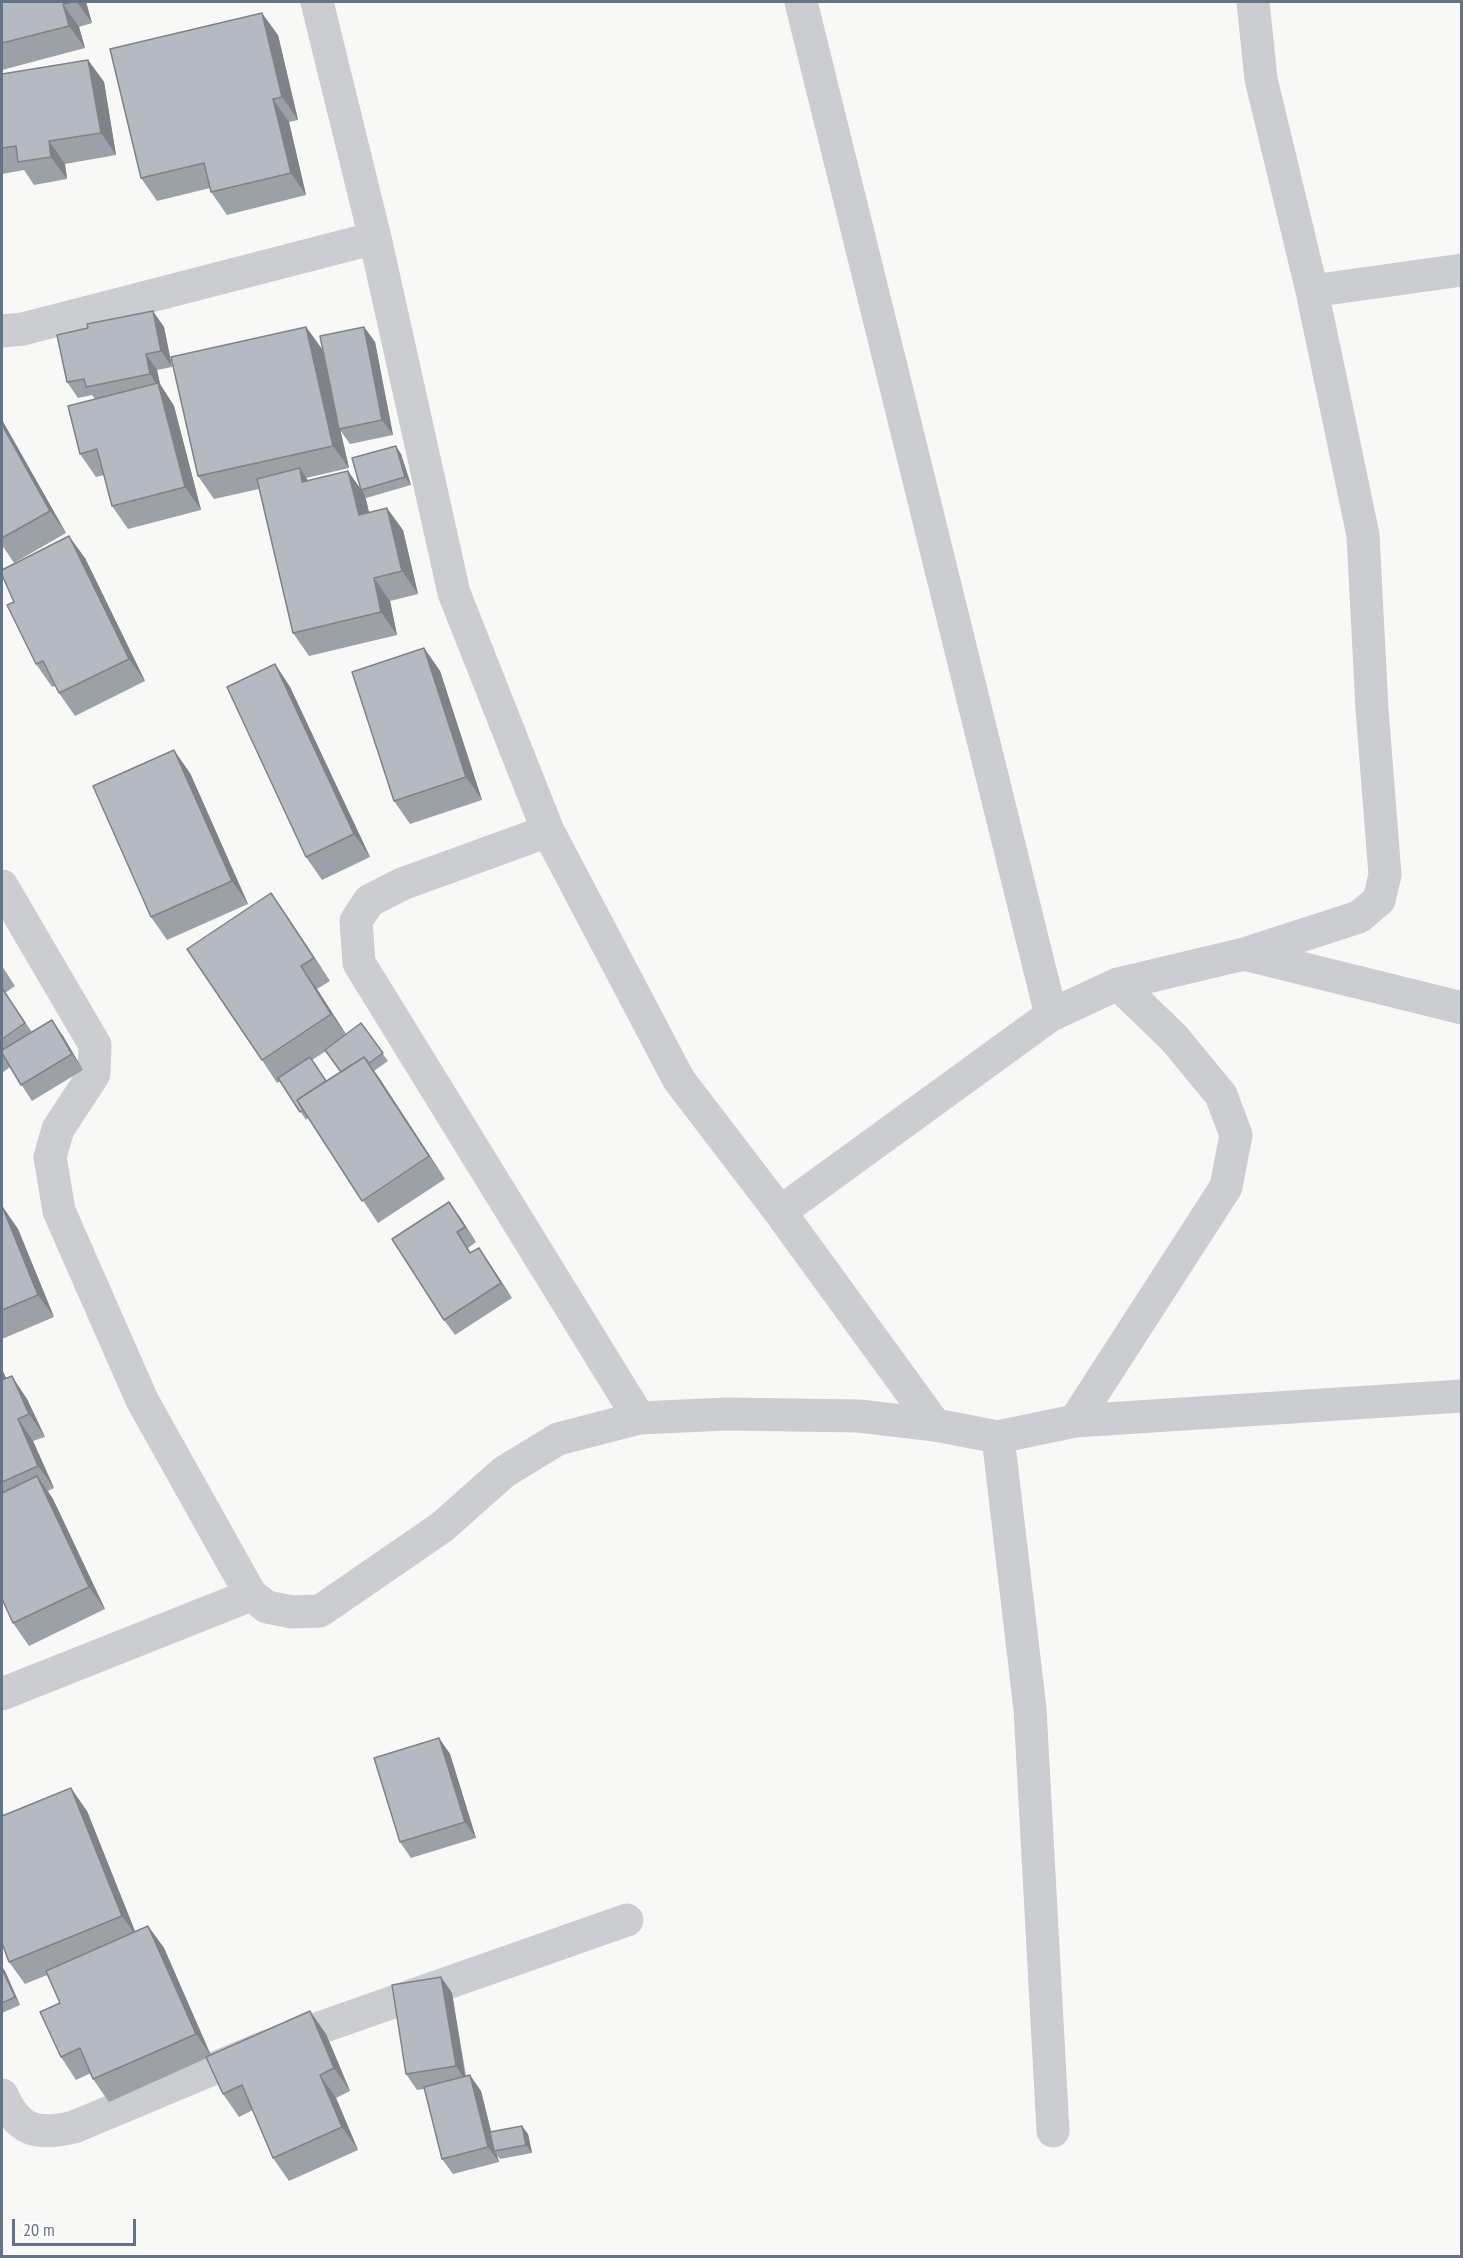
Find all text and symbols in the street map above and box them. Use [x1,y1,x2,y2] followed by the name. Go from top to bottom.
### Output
[15,2207,140,2245] scale bar
[23,2218,55,2241] text: 20 m

